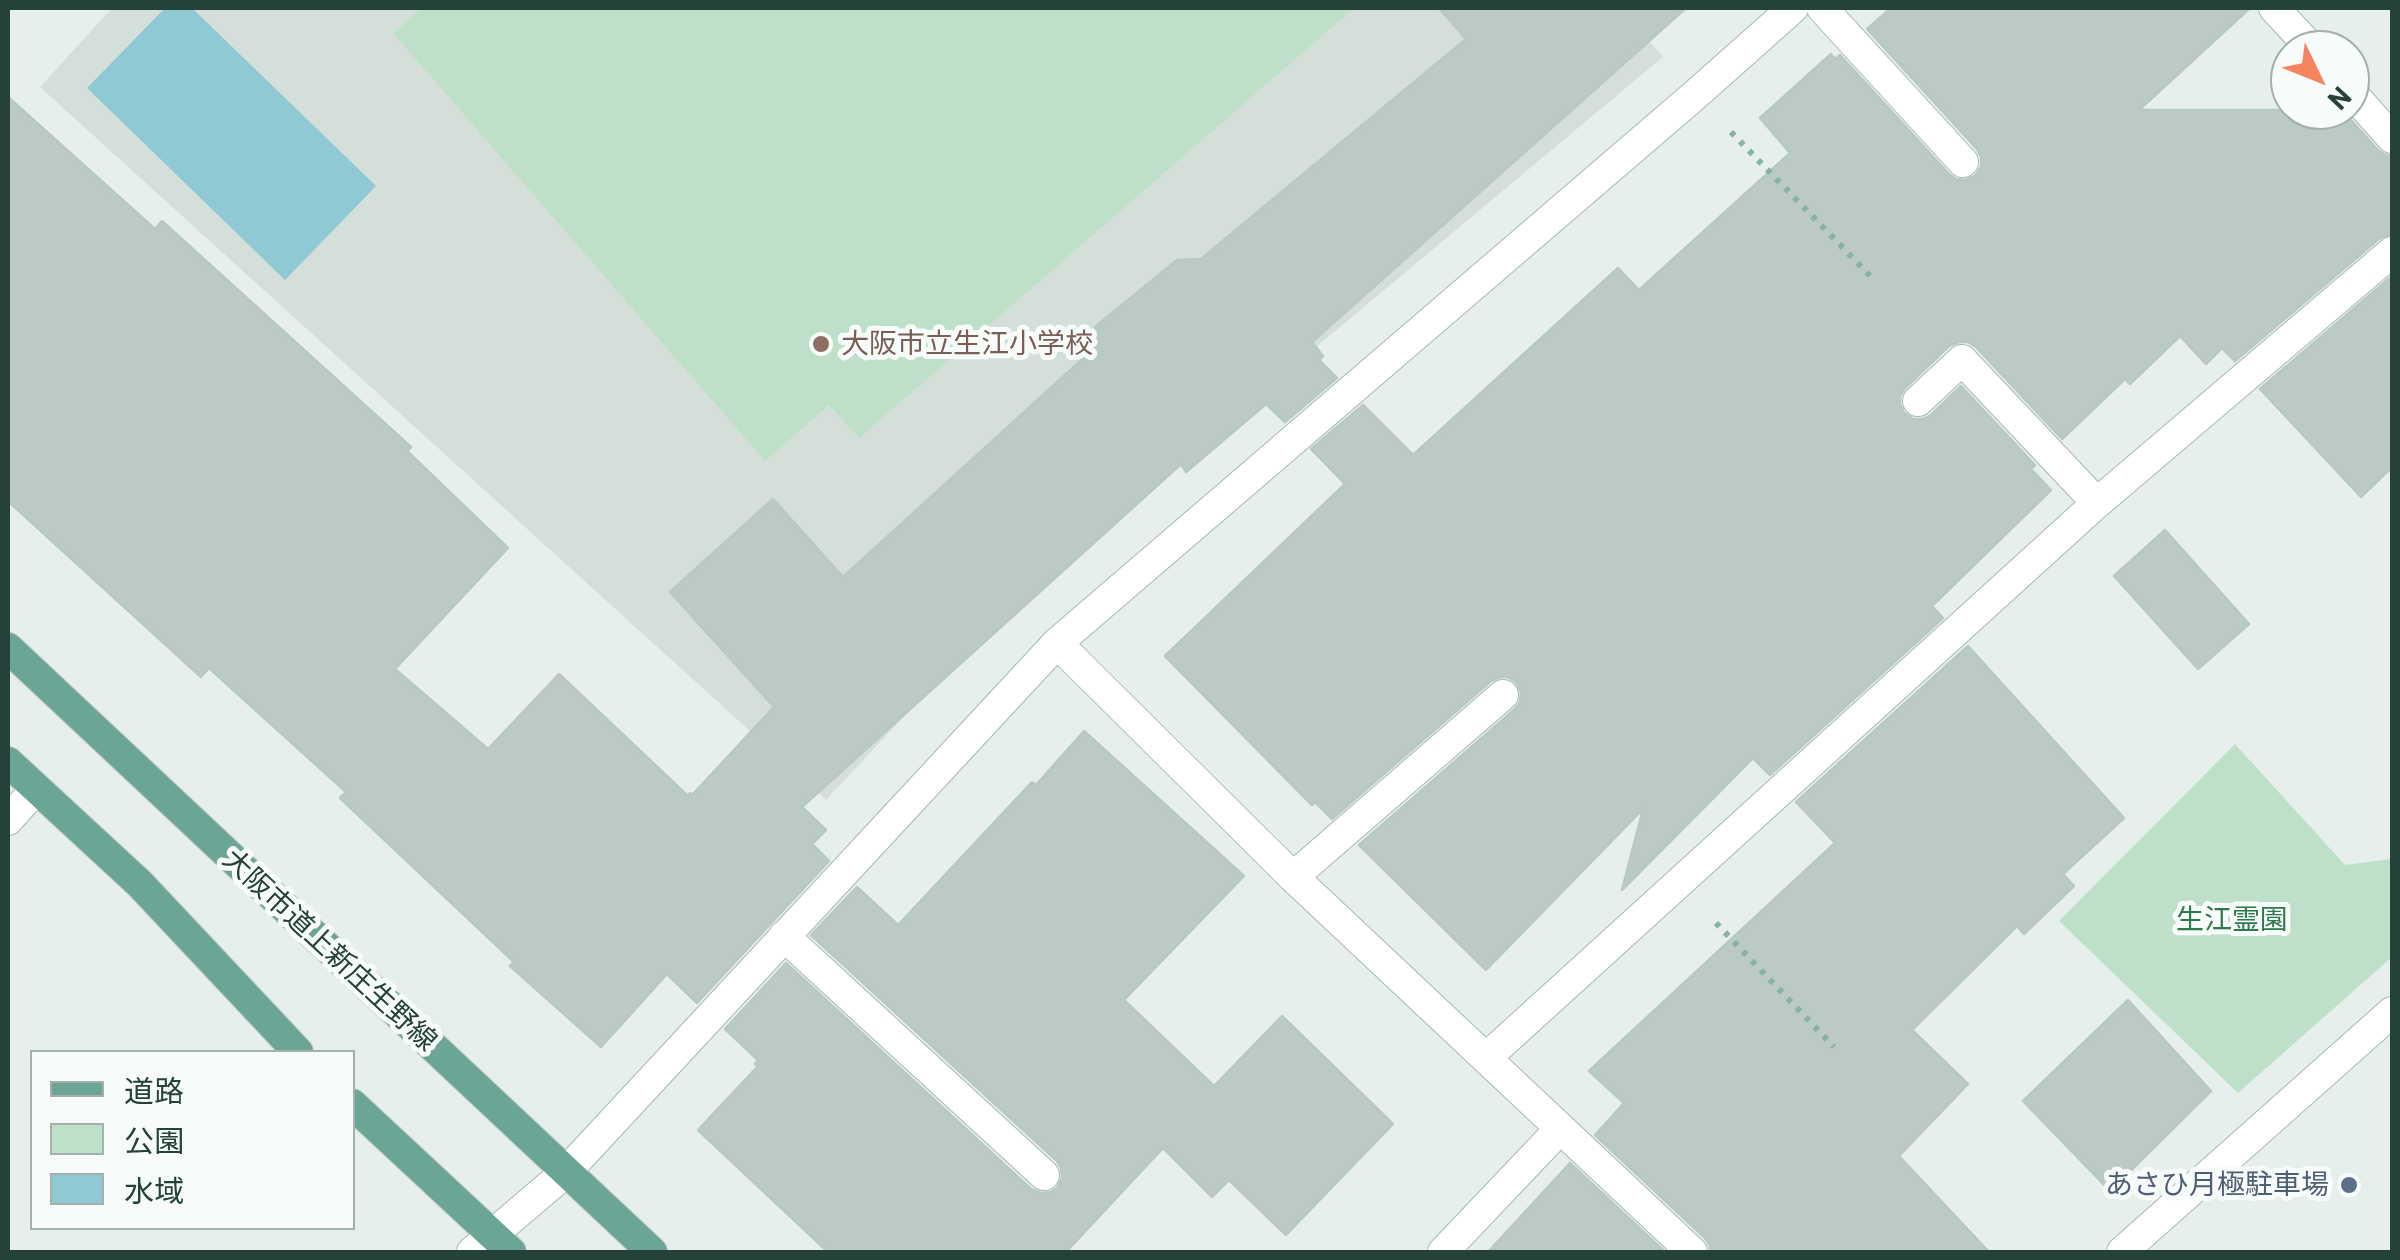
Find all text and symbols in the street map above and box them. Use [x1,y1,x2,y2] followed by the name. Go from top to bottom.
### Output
[2270,30,2370,130] north arrow
[2322,81,2359,118] text: N
[841,327,1093,361] place label: 大阪市立生江小学校
[810,333,832,355] marker: 大阪市立生江小学校
[216,842,444,1058] street label: 大阪市道上新庄生野線
[2176,903,2288,937] park label: 生江霊園
[30,1050,355,1230] legend
[124,1072,184,1108] text: 道路
[124,1122,184,1158] text: 公園
[2105,1168,2329,1202] place label: あさひ月極駐車場
[124,1172,184,1208] text: 水域
[2338,1174,2360,1196] marker: あさひ月極駐車場

